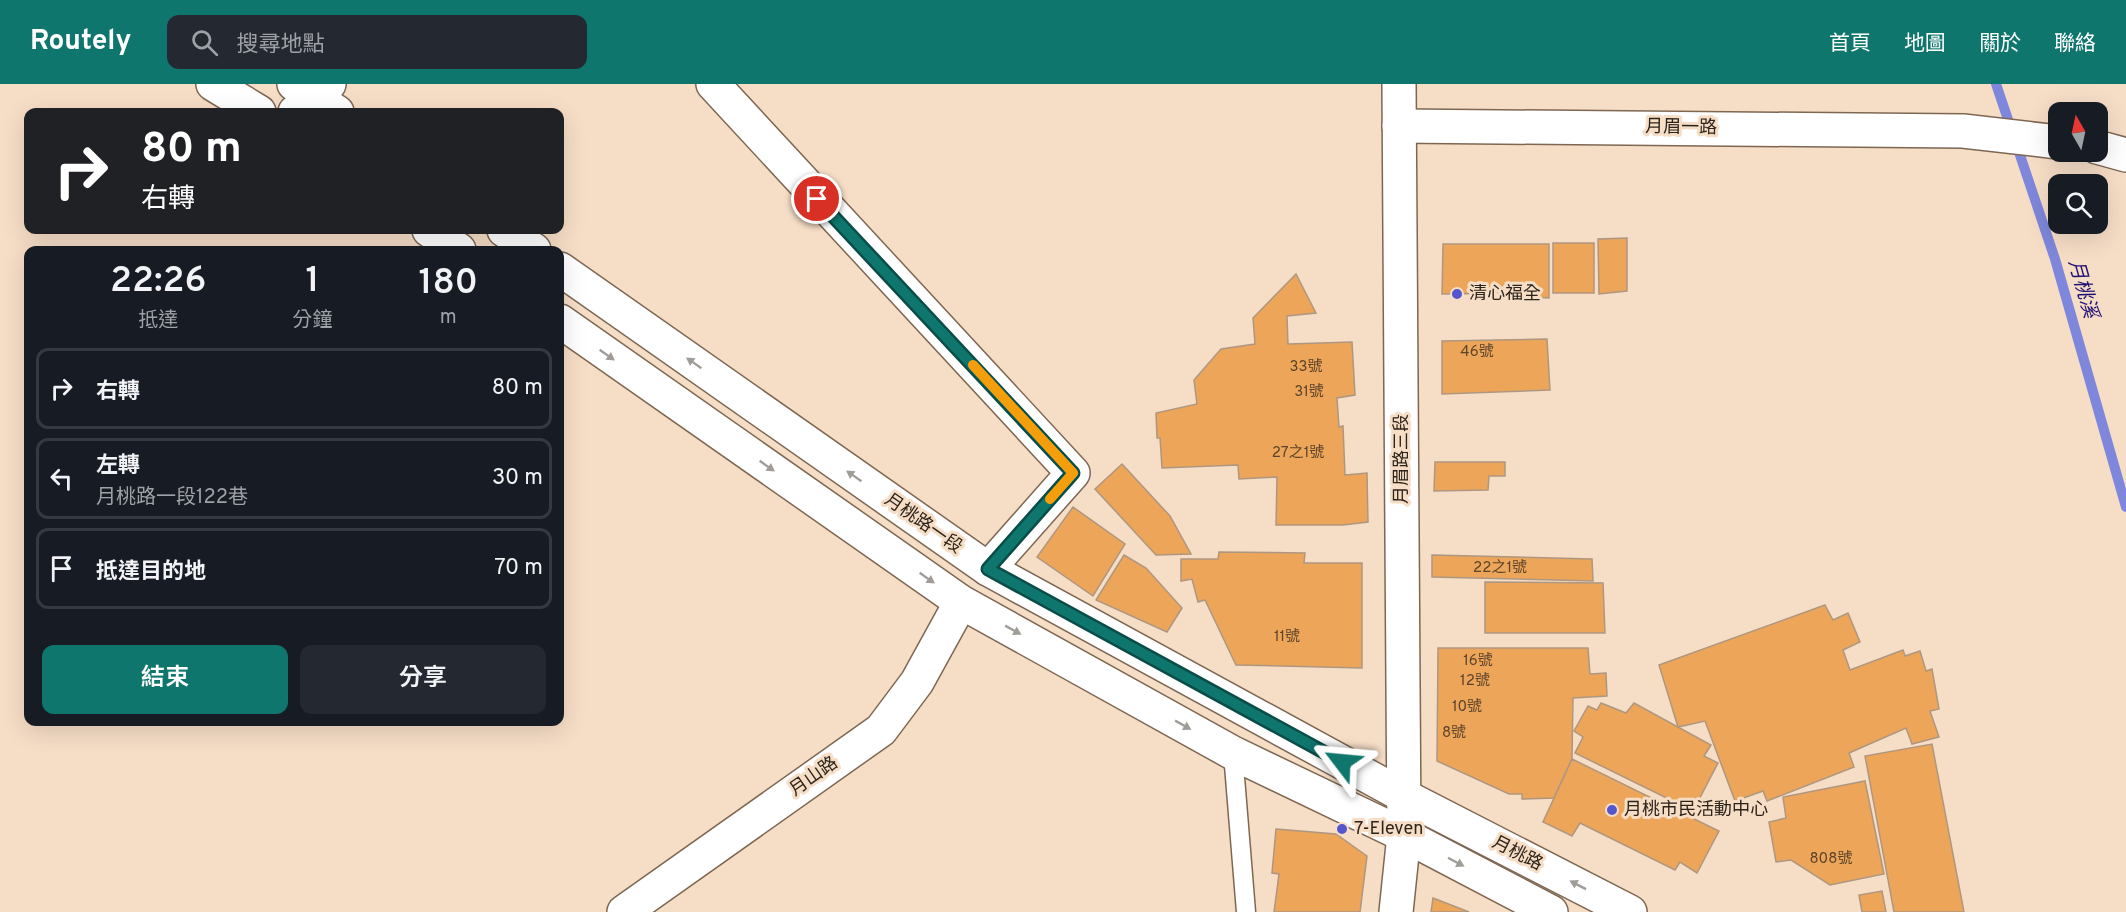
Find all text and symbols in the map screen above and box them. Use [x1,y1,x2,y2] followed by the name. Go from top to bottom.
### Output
[167,15,587,69] search box
[30,24,131,60] text: Routely
[188,26,221,59] icon: search
[1829,31,1871,58] text: 首頁
[1904,31,1946,58] text: 地圖
[1979,31,2021,58] text: 關於
[2054,31,2096,58] text: 聯絡
[236,32,324,59] text: 搜尋地點
[2048,102,2108,162] north arrow
[2048,102,2108,234] map controls
[1645,116,1717,140] street label: 月眉一路
[141,124,242,177] text: 80 m
[42,132,120,210] icon: right
[791,173,842,224] pin
[2048,174,2108,234] button: search
[800,182,833,215] icon: arrive
[141,183,195,217] text: 右轉
[2061,257,2104,324] water label: 月桃溪
[110,259,206,305] text: 22:26
[305,259,320,305] text: 1
[418,261,478,307] text: 180
[1469,283,1541,306] place label: 清心福全
[1450,287,1464,301] marker: 清心福全
[440,305,457,331] text: m
[138,308,178,334] text: 抵達
[292,308,332,334] text: 分鐘
[1460,343,1494,362] house number: 46號
[599,349,615,361] one-way arrow
[687,358,702,370] one-way arrow
[1289,358,1323,377] house number: 33號
[45,372,78,405] icon: right
[492,375,543,402] text: 80 m
[96,379,140,406] text: 右轉
[1294,383,1324,402] house number: 31號
[1391,414,1414,504] street label: 月眉路三段
[1272,444,1324,463] house number: 27之1號
[96,453,140,480] text: 左轉
[759,460,775,472] one-way arrow
[45,462,78,495] icon: left
[492,465,543,492] text: 30 m
[847,470,862,482] one-way arrow
[96,485,248,511] text: 月桃路一段122巷
[880,489,966,559] street label: 月桃路一段
[45,552,78,585] icon: arrive
[494,555,543,582] text: 70 m
[96,559,206,586] text: 抵達目的地
[1473,559,1527,578] house number: 22之1號
[919,572,935,583] one-way arrow
[1004,625,1021,635] one-way arrow
[1274,628,1300,647] house number: 11號
[42,645,288,714] button: 結束
[300,645,546,714] button: 分享
[1463,652,1493,671] house number: 16號
[1460,672,1490,691] house number: 12號
[1452,698,1482,717] house number: 10號
[1175,720,1192,730] one-way arrow
[1442,724,1466,743] house number: 8號
[1310,730,1374,794] position arrow
[785,752,843,802] street label: 月山路
[1624,799,1768,822] place label: 月桃市民活動中心
[1605,803,1619,817] marker: 月桃市民活動中心
[1354,818,1423,841] place label: 7-Eleven
[1335,822,1349,836] marker: 7-Eleven
[1488,831,1546,877] street label: 月桃路
[1810,850,1852,869] house number: 808號
[1448,857,1465,867] one-way arrow
[1570,880,1587,890] one-way arrow

